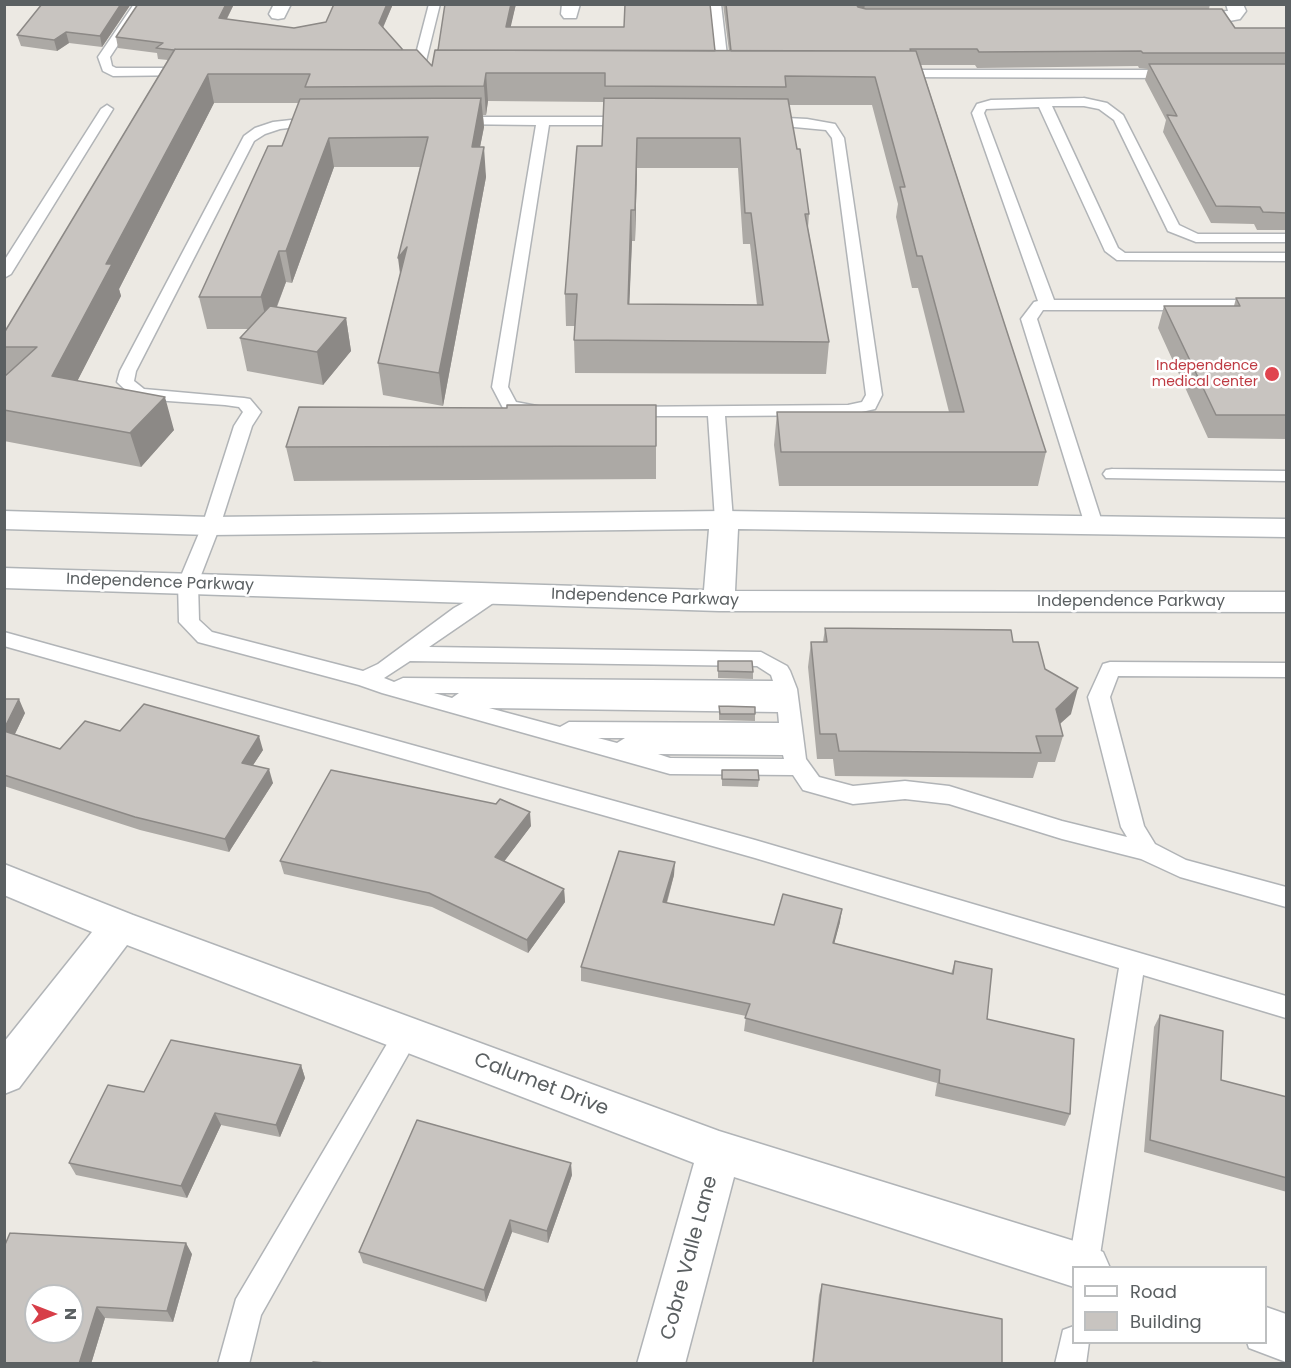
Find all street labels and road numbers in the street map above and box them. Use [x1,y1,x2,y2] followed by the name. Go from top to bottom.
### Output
[66,570,254,596] street label: Independence Parkway
[551,585,739,611] street label: Independence Parkway
[1037,592,1225,612] street label: Independence Parkway
[470,1048,612,1122] street label: Calumet Drive
[657,1173,723,1343] street label: Cobre Valle Lane

